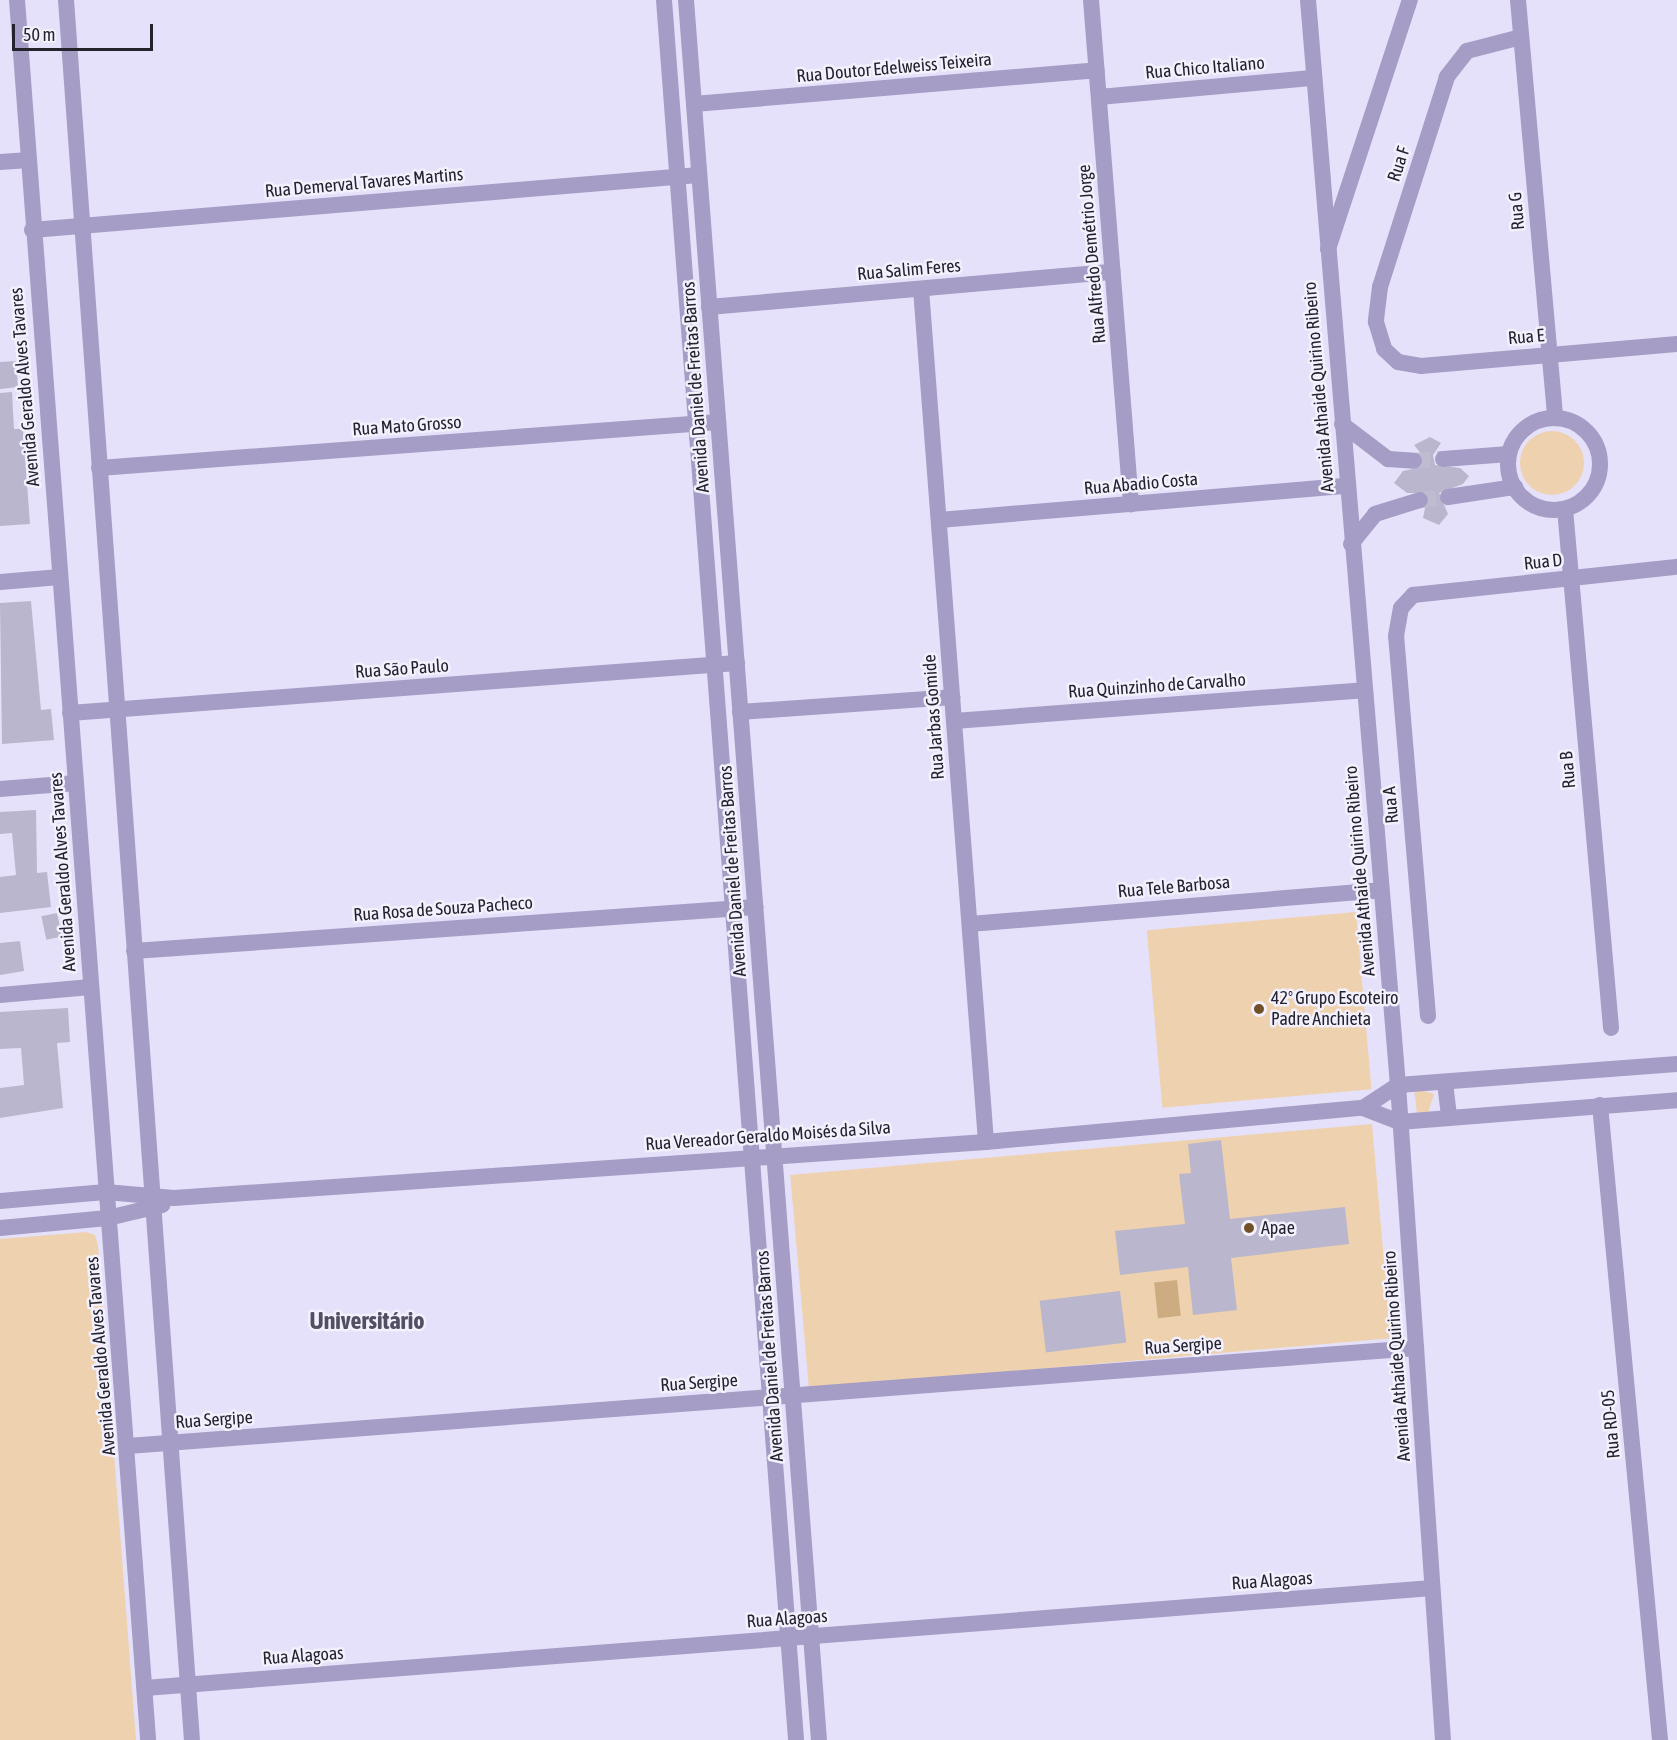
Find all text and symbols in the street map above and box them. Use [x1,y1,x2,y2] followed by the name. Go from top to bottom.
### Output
[15,12,156,50] scale bar
[23,24,55,45] text: 50 m
[795,49,993,87] street label: Rua Doutor Edelweiss Teixeira
[1144,52,1266,84] street label: Rua Chico Italiano
[1383,144,1415,184] street label: Rua F
[264,164,464,202] street label: Rua Demerval Tavares Martins
[1073,164,1111,344] street label: Rua Alfredo Demétrio Jorge
[1505,191,1529,231] street label: Rua G
[856,255,962,285] street label: Rua Salim Feres
[678,281,714,493] street label: Avenida Daniel de Freitas Barros
[1299,281,1339,493] street label: Avenida Athaide Quirino Ribeiro
[6,287,44,487] street label: Avenida Geraldo Alves Tavares
[1507,325,1545,349] street label: Rua E
[352,411,462,441] street label: Rua Mato Grosso
[1083,468,1199,500] street label: Rua Abadio Costa
[1523,549,1563,575] street label: Rua D
[919,654,949,780] street label: Rua Jarbas Gomide
[354,655,450,683] street label: Rua São Paulo
[1067,669,1247,703] street label: Rua Quinzinho de Carvalho
[1556,751,1580,789] street label: Rua B
[715,765,751,977] street label: Avenida Daniel de Freitas Barros
[1340,765,1380,977] street label: Avenida Athaide Quirino Ribeiro
[45,772,81,972] street label: Avenida Geraldo Alves Tavares
[1379,785,1403,825] street label: Rua A
[1117,871,1231,903] street label: Rua Tele Barbosa
[353,892,533,926] street label: Rua Rosa de Souza Pacheco
[1271,988,1398,1030] place label: 42º Grupo Escoteiro Padre Anchieta
[1252,1002,1266,1016] marker: 42º Grupo Escoteiro Padre Anchieta
[645,1117,891,1155] street label: Rua Vereador Geraldo Moisés da Silva
[1261,1217,1295,1239] place label: Apae
[1242,1221,1256,1235] marker: Apae
[752,1250,788,1462] street label: Avenida Daniel de Freitas Barros
[1379,1250,1415,1462] street label: Avenida Athaide Quirino Ribeiro
[82,1256,120,1456] street label: Avenida Geraldo Alves Tavares
[310,1307,424,1335] district label: Universitário
[1144,1333,1222,1359] street label: Rua Sergipe
[660,1370,738,1396] street label: Rua Sergipe
[1597,1389,1625,1459] street label: Rua RD-05
[175,1407,253,1433] street label: Rua Sergipe
[1231,1567,1313,1595] street label: Rua Alagoas
[746,1605,828,1633] street label: Rua Alagoas
[262,1642,344,1670] street label: Rua Alagoas

